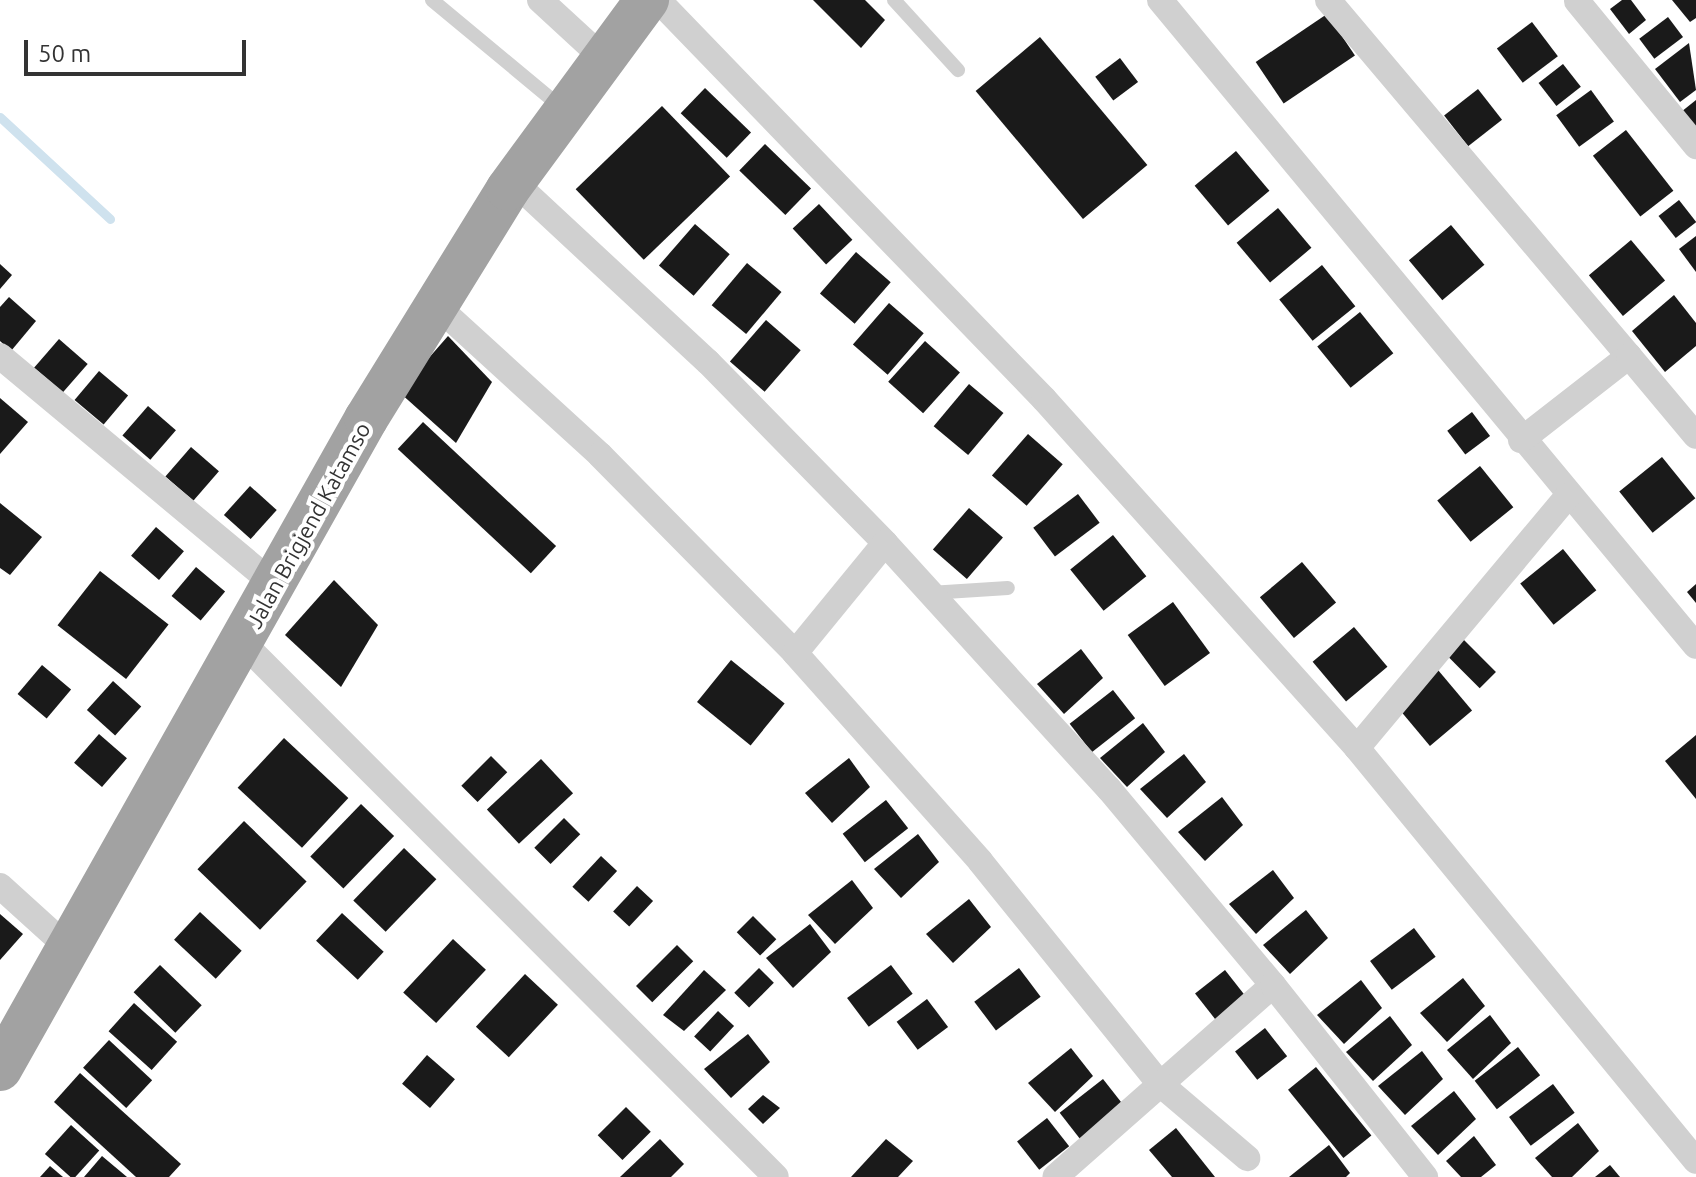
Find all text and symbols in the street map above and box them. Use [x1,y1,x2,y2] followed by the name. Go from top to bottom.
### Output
[28,24,250,74] scale bar
[38,40,91,67] text: 50 m
[240,418,376,632] street label: Jalan Brigjend Katamso

